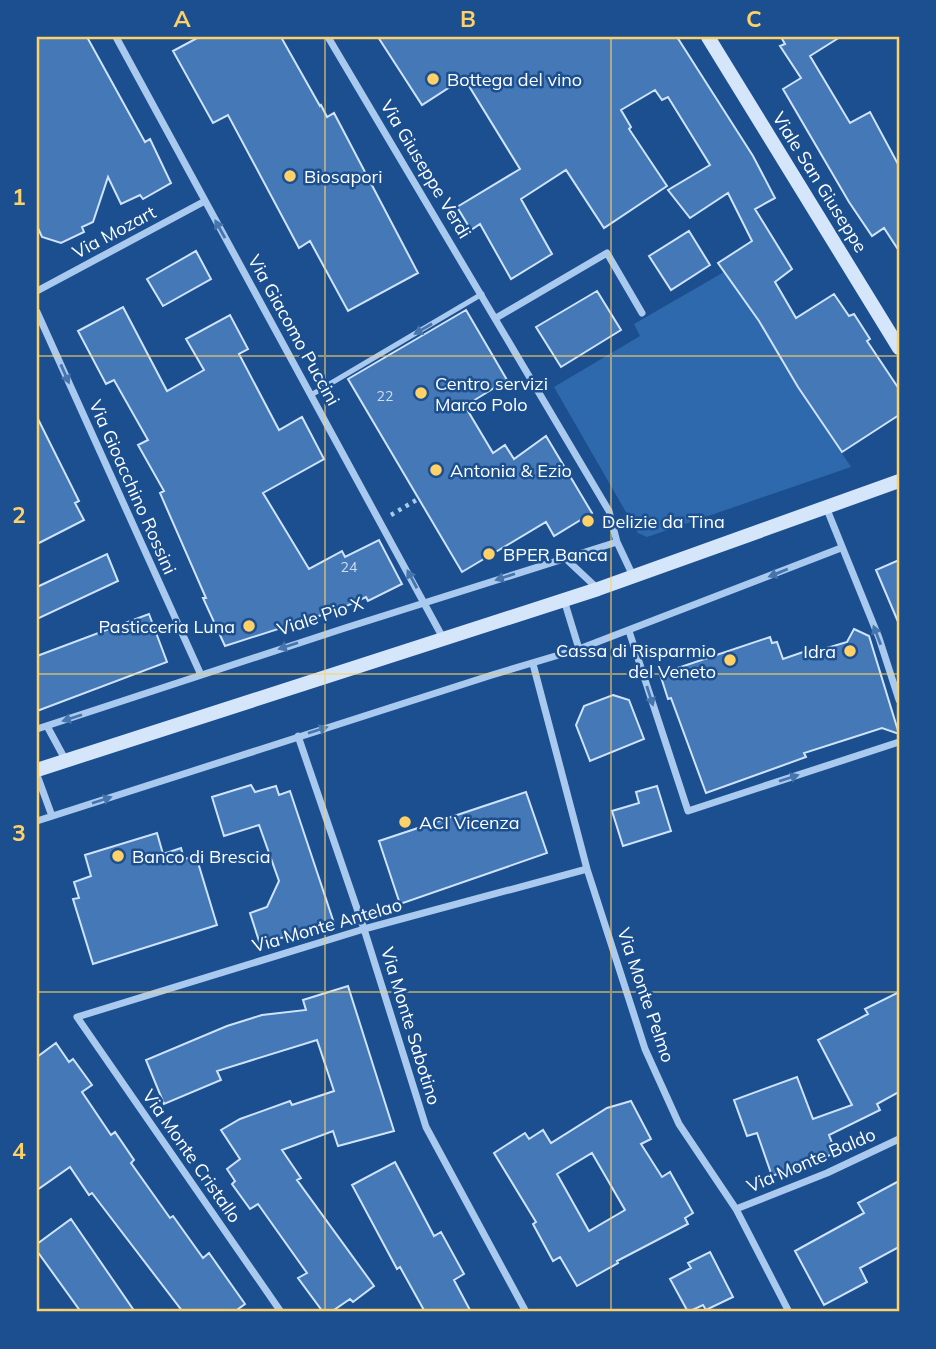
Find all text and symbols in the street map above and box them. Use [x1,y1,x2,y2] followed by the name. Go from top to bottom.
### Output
[173,4,191,33] text: A
[460,4,476,33] text: B
[746,4,762,33] text: C
[447,68,582,91] place label: Bottega del vino
[425,71,441,87] marker: Bottega del vino
[376,95,476,243] street label: Via Giuseppe Verdi
[767,107,873,257] street label: Viale San Giuseppe
[304,165,382,188] place label: Biosapori
[282,168,298,184] marker: Biosapori
[12,182,26,211] text: 1
[68,200,160,264] street label: Via Mozart
[215,218,227,238] one-way arrow
[243,250,345,410] street label: Via Giacomo Puccini
[414,323,433,335] one-way arrow
[59,364,71,384] one-way arrow
[435,372,548,416] place label: Centro servizi Marco Polo
[413,385,429,401] marker: Centro servizi Marco Polo
[377,387,393,405] house number: 22
[84,396,182,578] street label: Via Gioacchino Rossini
[450,459,572,482] place label: Antonia & Ezio
[428,462,444,478] marker: Antonia & Ezio
[12,500,26,529] text: 2
[602,510,725,533] place label: Delizie da Tina
[580,513,596,529] marker: Delizie da Tina
[503,543,608,566] place label: BPER Banca
[481,546,497,562] marker: BPER Banca
[341,558,358,576] house number: 24
[767,567,788,578] one-way arrow
[406,569,418,588] one-way arrow
[495,572,516,583] one-way arrow
[274,591,366,641] street label: Viale Pio X
[99,615,235,638] place label: Pasticceria Luna
[241,618,257,634] marker: Pasticceria Luna
[872,624,883,645] one-way arrow
[556,639,716,683] place label: Cassa di Risparmio del Veneto
[803,640,836,663] place label: Idra
[278,641,299,652] one-way arrow
[842,643,858,659] marker: Idra
[722,652,738,668] marker: Cassa di Risparmio del Veneto
[645,686,656,707] one-way arrow
[62,713,83,723] one-way arrow
[308,724,329,735] one-way arrow
[778,772,799,783] one-way arrow
[91,794,112,805] one-way arrow
[419,811,520,834] place label: ACI Vicenza
[397,814,413,830] marker: ACI Vicenza
[12,818,26,847] text: 3
[132,845,270,868] place label: Banco di Brescia
[110,848,126,864] marker: Banco di Brescia
[250,893,404,957] street label: Via Monte Antelao
[612,925,680,1065] street label: Via Monte Pelmo
[376,944,446,1108] street label: Via Monte Sabotino
[137,1085,247,1227] street label: Via Monte Cristallo
[743,1123,879,1197] street label: Via Monte Baldo
[12,1136,26,1165] text: 4

